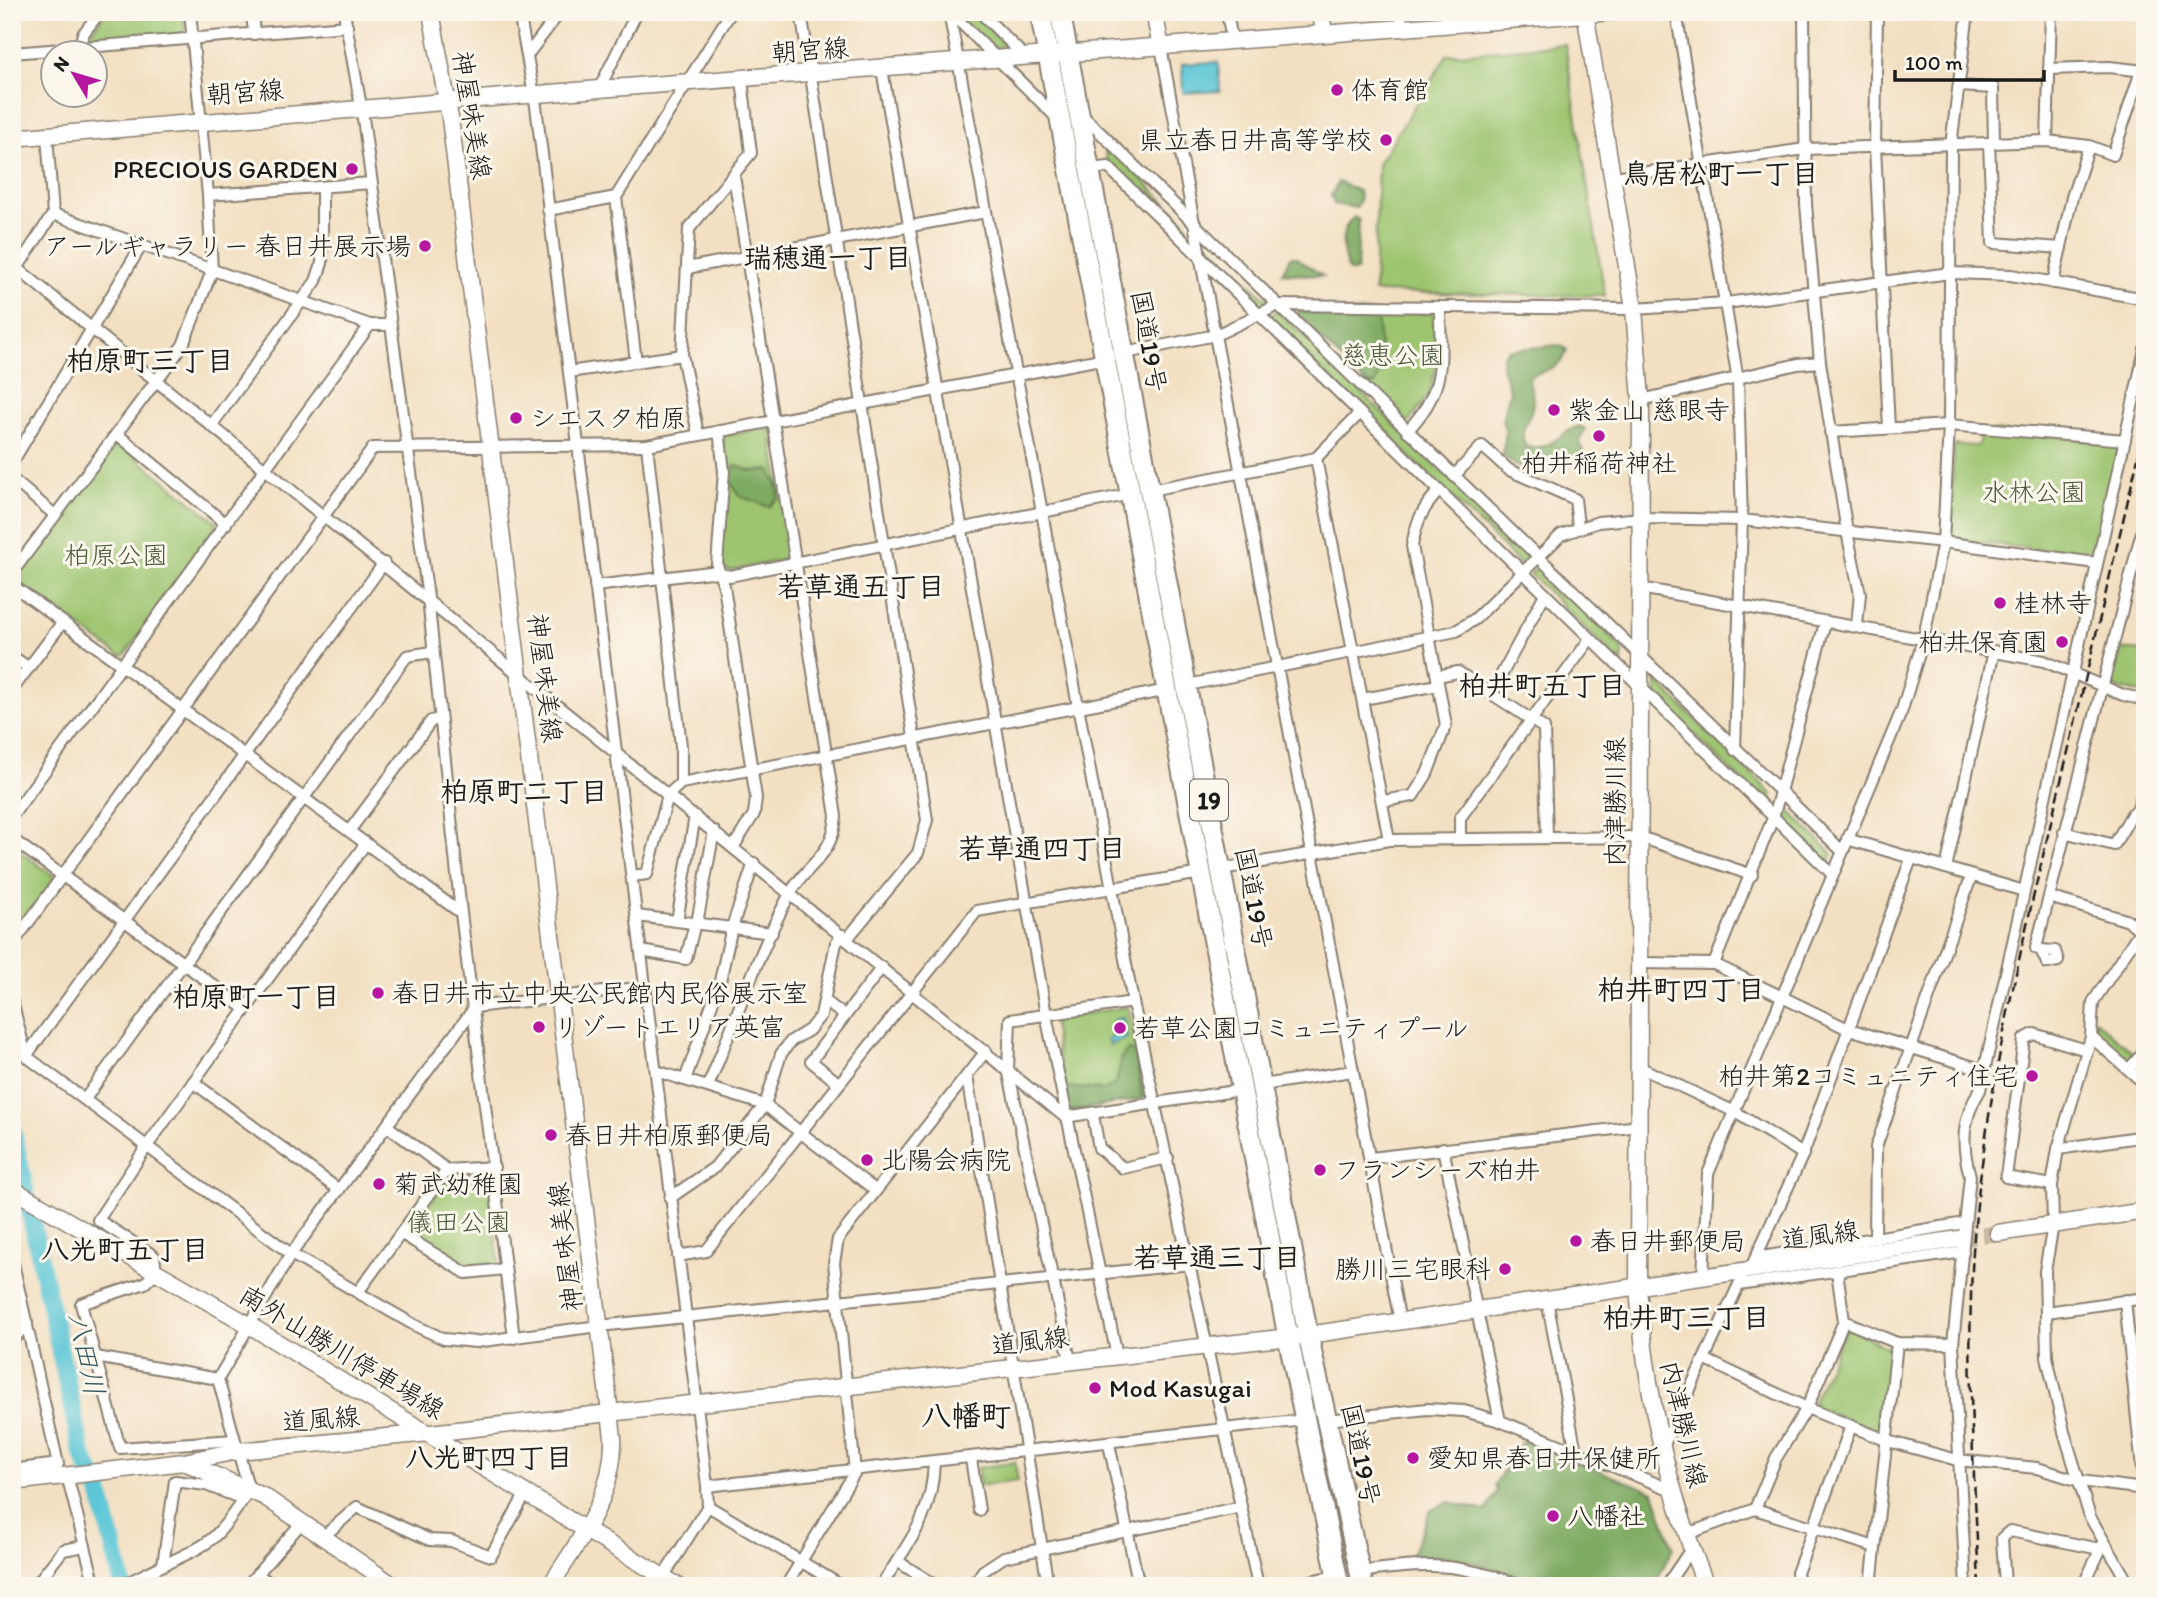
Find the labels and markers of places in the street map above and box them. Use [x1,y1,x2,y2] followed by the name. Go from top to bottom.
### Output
[1351,74,1429,106] place label: 体育館
[1329,82,1345,98] marker: 体育館
[1138,124,1372,156] place label: 県立春日井高等学校
[1378,132,1394,148] marker: 県立春日井高等学校
[113,153,338,185] place label: PRECIOUS GARDEN
[344,161,360,177] marker: PRECIOUS GARDEN
[44,230,411,262] place label: アールギャラリー 春日井展示場
[417,238,433,254] marker: アールギャラリー 春日井展示場
[1568,394,1730,426] place label: 紫金山 慈眼寺
[530,402,687,434] place label: シエスタ柏原
[1546,402,1562,418] marker: 紫金山 慈眼寺
[508,410,524,426] marker: シエスタ柏原
[1591,428,1607,444] marker: 柏井稲荷神社
[1521,447,1677,479] place label: 柏井稲荷神社
[2014,587,2092,619] place label: 桂林寺
[1992,595,2008,611] marker: 桂林寺
[1918,626,2048,658] place label: 柏井保育園
[2054,634,2070,650] marker: 柏井保育園
[392,977,808,1009] place label: 春日井市立中央公民館内民俗展示室
[370,985,386,1001] marker: 春日井市立中央公民館内民俗展示室
[553,1011,785,1043] place label: リゾートエリア英富
[1134,1012,1469,1044] place label: 若草公園コミュニティプール
[531,1019,547,1035] marker: リゾートエリア英富
[1112,1020,1128,1036] marker: 若草公園コミュニティプール
[1718,1060,2018,1092] place label: 柏井第2コミュニティ住宅
[2024,1068,2040,1084] marker: 柏井第2コミュニティ住宅
[565,1119,773,1151] place label: 春日井柏原郵便局
[543,1127,559,1143] marker: 春日井柏原郵便局
[881,1144,1011,1176] place label: 北陽会病院
[859,1152,875,1168] marker: 北陽会病院
[1334,1154,1540,1186] place label: フランシーズ柏井
[1312,1162,1328,1178] marker: フランシーズ柏井
[393,1168,523,1200] place label: 菊武幼稚園
[371,1176,387,1192] marker: 菊武幼稚園
[1590,1225,1746,1257] place label: 春日井郵便局
[1568,1233,1584,1249] marker: 春日井郵便局
[1335,1253,1491,1285] place label: 勝川三宅眼科
[1497,1261,1513,1277] marker: 勝川三宅眼科
[1109,1372,1252,1404] place label: Mod Kasugai
[1087,1380,1103,1396] marker: Mod Kasugai
[1427,1442,1661,1474] place label: 愛知県春日井保健所
[1405,1450,1421,1466] marker: 愛知県春日井保健所
[1567,1500,1645,1532] place label: 八幡社
[1545,1508,1561,1524] marker: 八幡社

